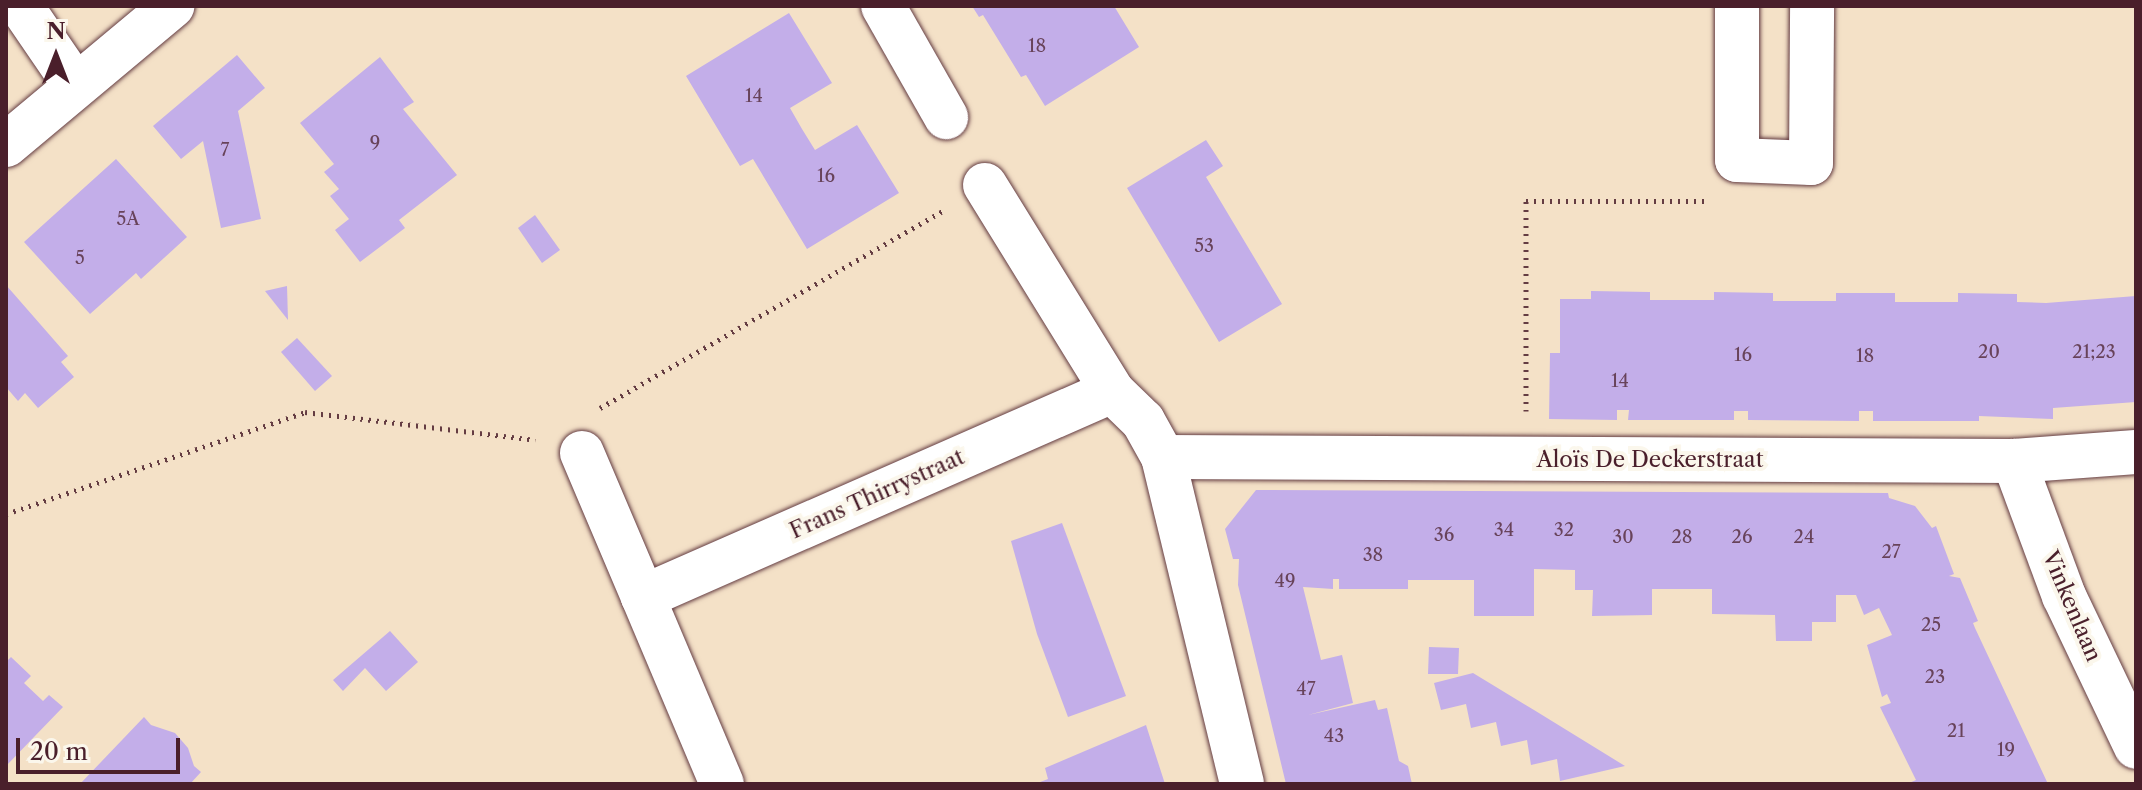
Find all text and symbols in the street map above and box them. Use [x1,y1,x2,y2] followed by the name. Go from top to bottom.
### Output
[16,16,96,96] north arrow
[46,18,66,45] text: N
[1028,35,1046,57] house number: 18
[745,85,763,107] house number: 14
[370,132,380,154] house number: 9
[221,139,229,161] house number: 7
[817,165,835,187] house number: 16
[116,208,140,230] house number: 5A
[1194,235,1214,257] house number: 53
[75,247,85,269] house number: 5
[1978,341,2000,363] house number: 20
[2072,341,2116,363] house number: 21;23
[1734,344,1752,366] house number: 16
[1856,345,1874,367] house number: 18
[1611,370,1629,392] house number: 14
[785,444,969,544] street label: Frans Thirrystraat
[1537,447,1763,473] street label: Aloïs De Deckerstraat
[1494,519,1514,541] house number: 34
[1554,519,1574,541] house number: 32
[1434,524,1454,546] house number: 36
[1612,526,1634,548] house number: 30
[1671,526,1693,548] house number: 28
[1732,526,1752,548] house number: 26
[1794,526,1814,548] house number: 24
[1881,541,1901,563] house number: 27
[1363,544,1383,566] house number: 38
[2037,547,2107,665] street label: Vinkenlaan
[1275,570,1295,592] house number: 49
[1921,614,1941,636] house number: 25
[1925,666,1945,688] house number: 23
[1296,678,1316,700] house number: 47
[1947,720,1965,742] house number: 21
[20,722,184,772] scale bar
[1324,725,1344,747] house number: 43
[30,737,88,766] text: 20 m
[1997,739,2015,761] house number: 19

